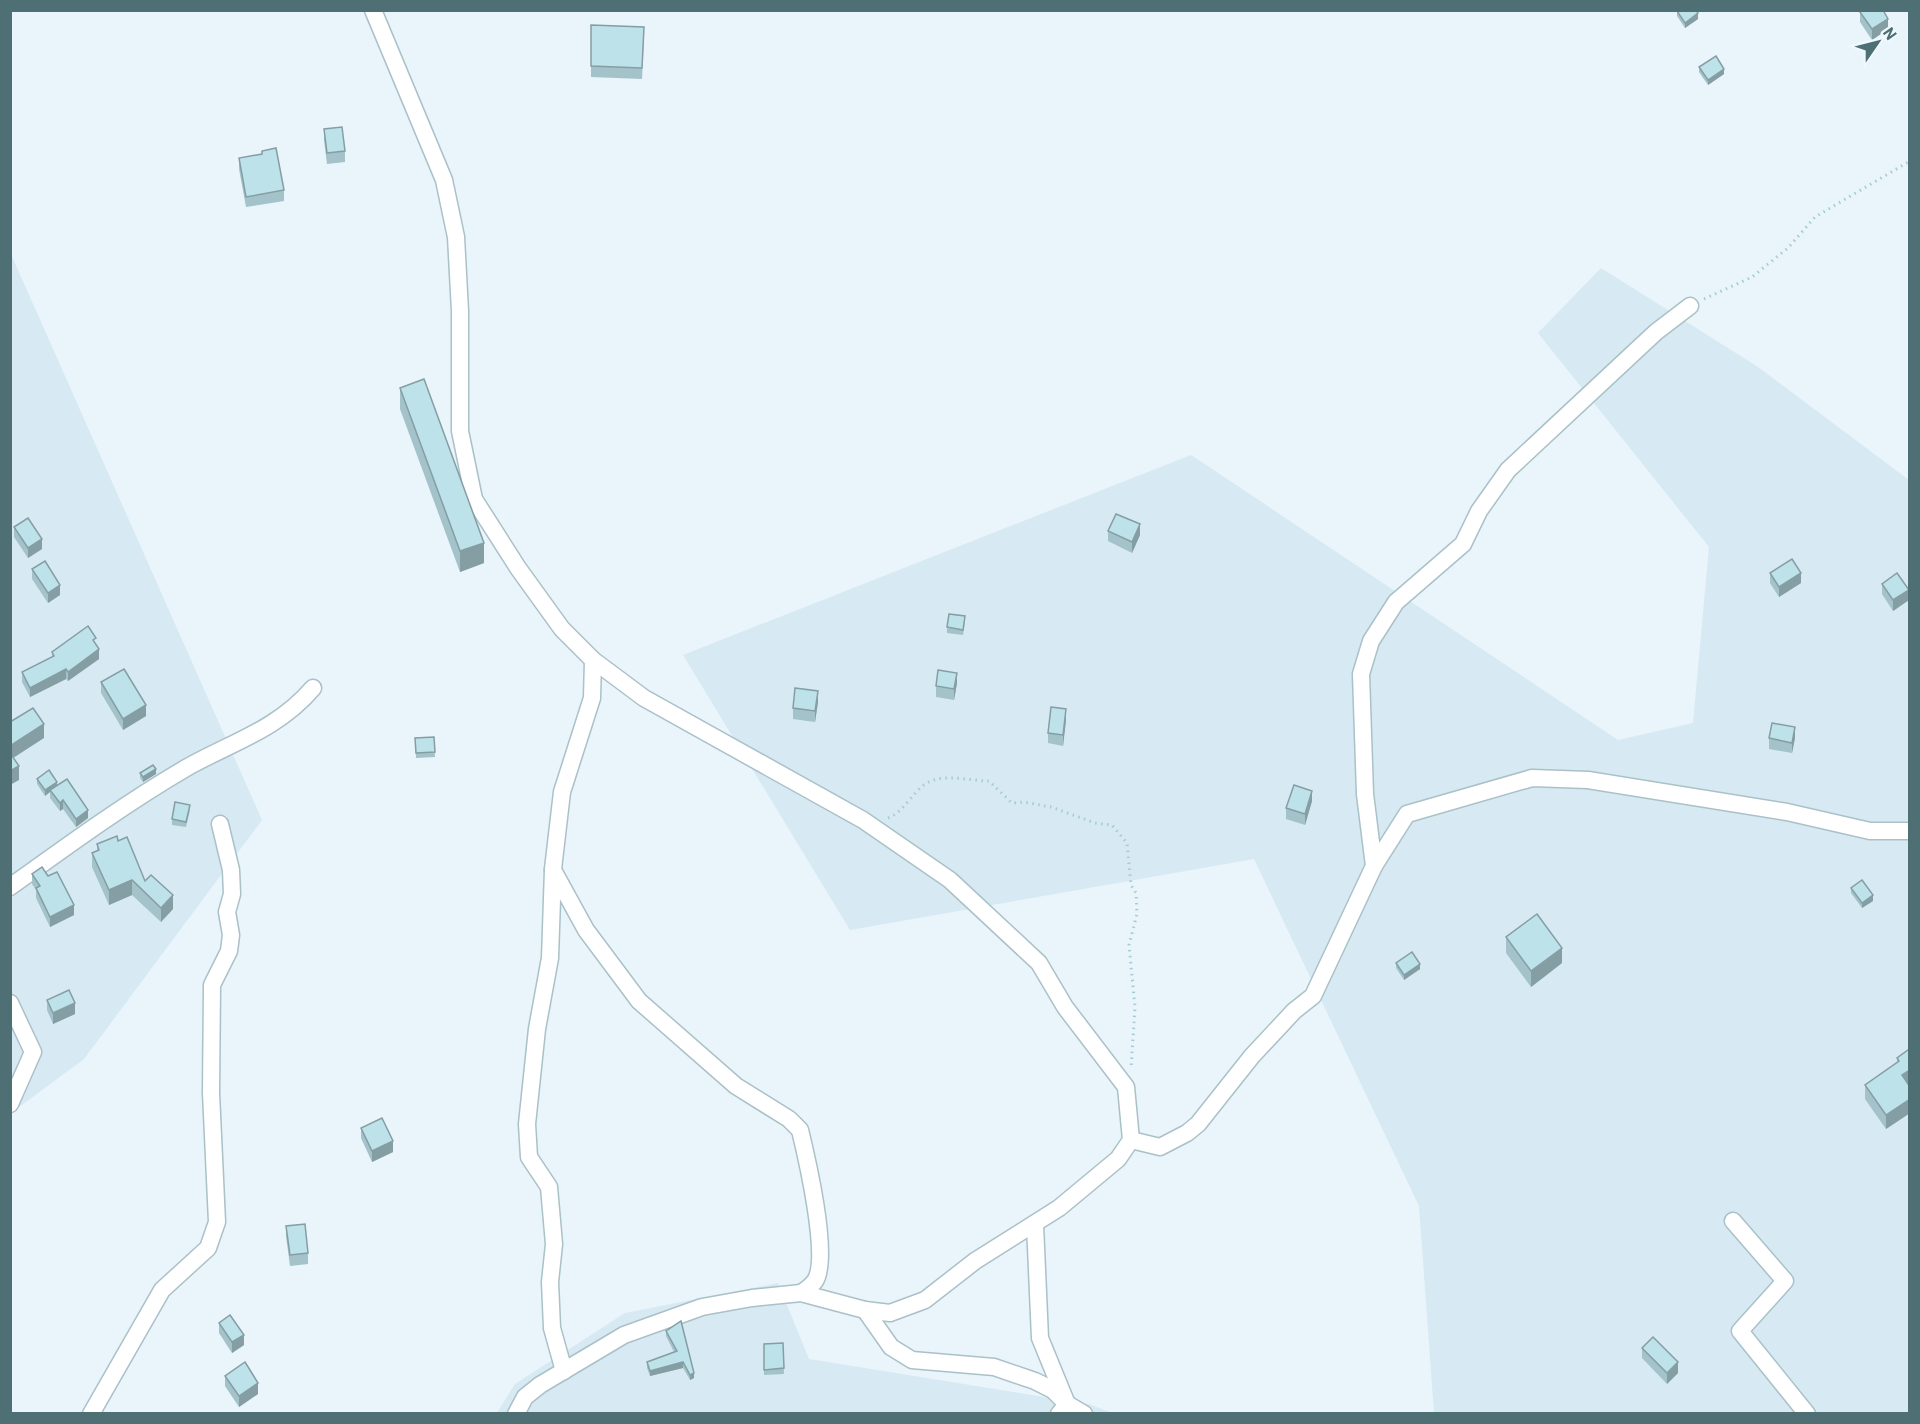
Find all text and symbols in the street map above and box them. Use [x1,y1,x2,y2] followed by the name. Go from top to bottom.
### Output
[1848,12,1908,72] north arrow
[1880,23,1902,43] text: N

